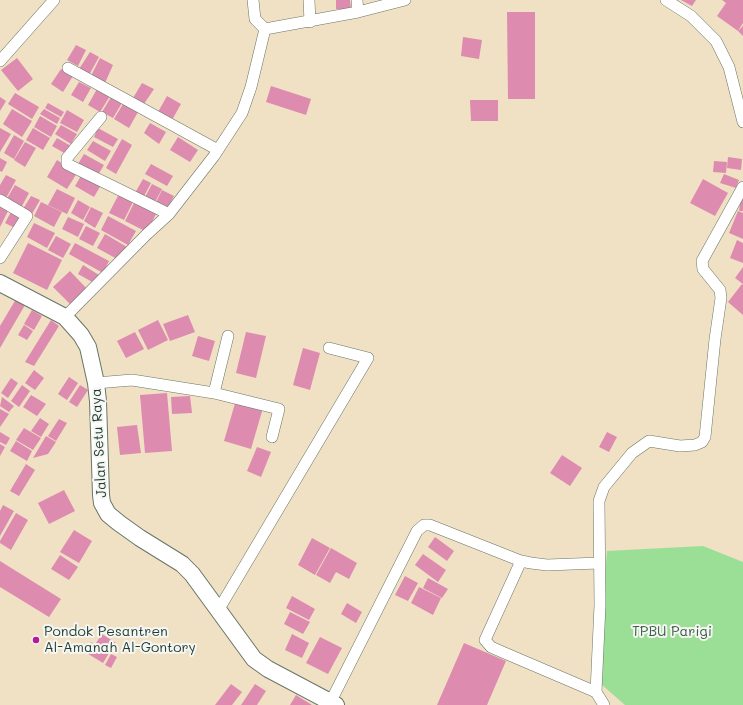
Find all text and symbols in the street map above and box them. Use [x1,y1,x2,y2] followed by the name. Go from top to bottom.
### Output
[88,388,110,498] street label: Jalan Setu Raya
[44,624,196,656] place label: Pondok Pesantren Al-Amanah Al-Gontory
[632,624,712,640] park label: TPBU Parigi
[31,635,41,645] marker: Pondok Pesantren Al-Amanah Al-Gontory

